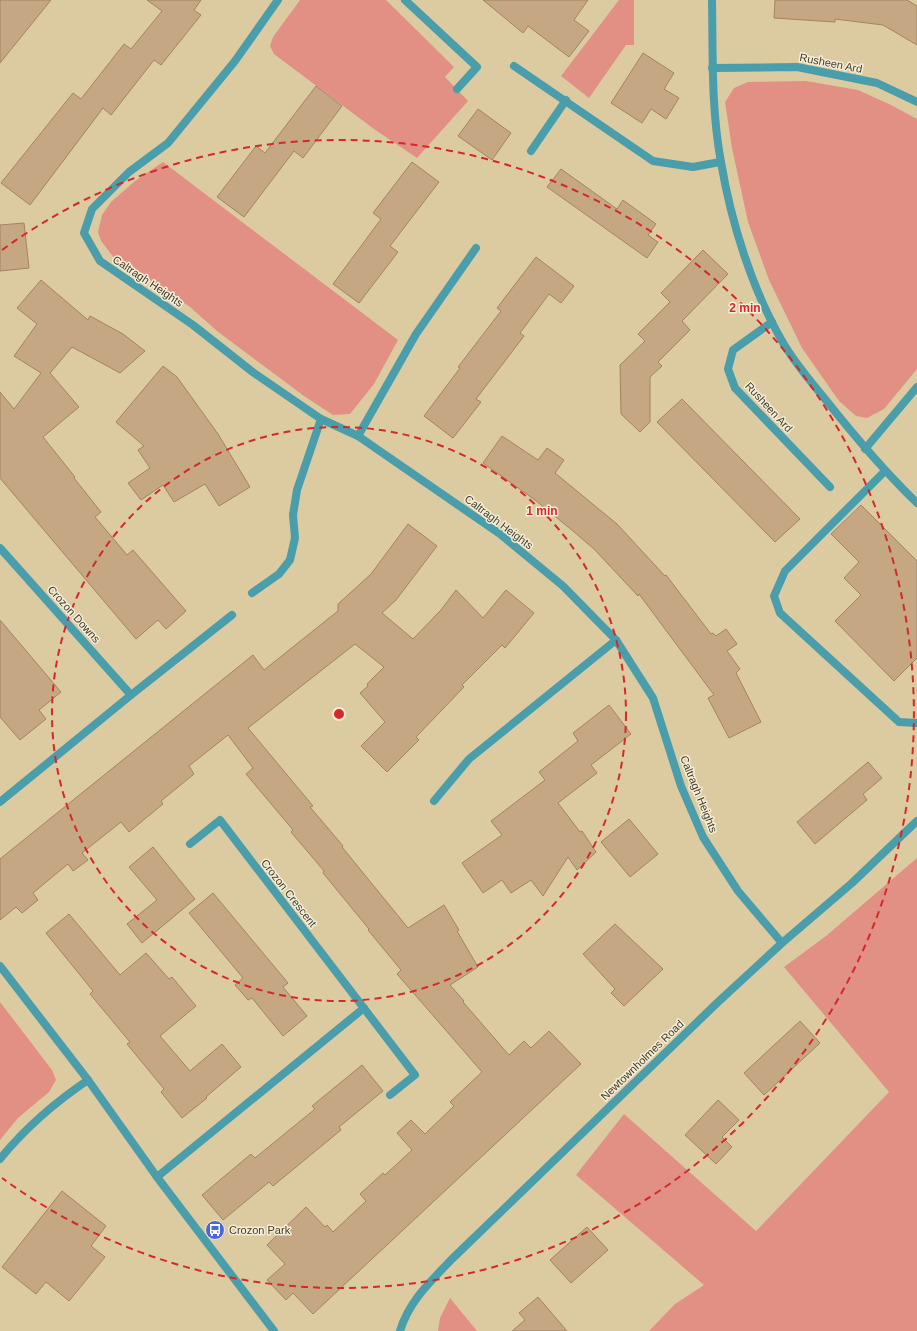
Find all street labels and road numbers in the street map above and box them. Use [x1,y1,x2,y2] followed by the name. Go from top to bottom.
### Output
[799,51,863,75] street label: Rusheen Ard
[111,253,186,309] street label: Caltragh Heights
[743,380,795,434] street label: Rusheen Ard
[463,493,536,552] street label: Caltragh Heights
[45,583,103,645] street label: Crozon Downs
[678,754,720,835] street label: Caltragh Heights
[259,857,319,929] street label: Crozon Crescent
[598,1017,686,1103] street label: Newtownholmes Road

